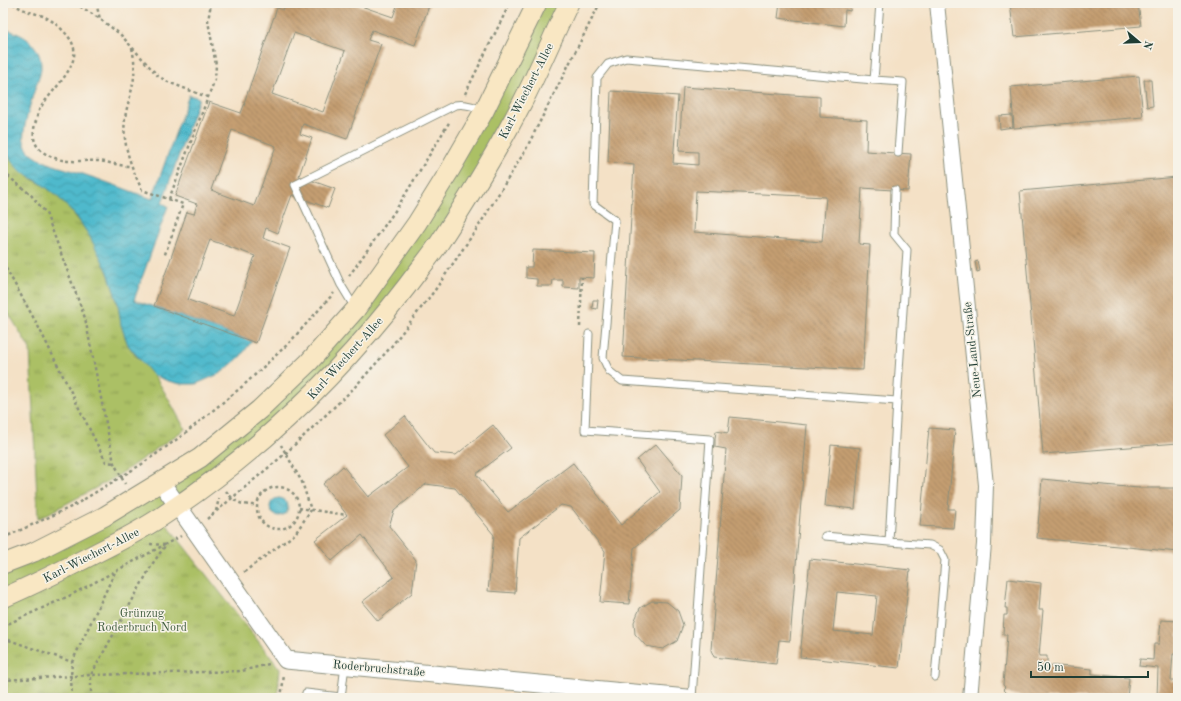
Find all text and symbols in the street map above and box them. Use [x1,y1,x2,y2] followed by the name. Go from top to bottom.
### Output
[1119,22,1159,62] north arrow
[1140,39,1154,51] text: N
[497,41,557,141] street label: Karl-Wiechert-Allee
[962,301,984,399] street label: Neue-Land-Straße
[306,315,386,402] street label: Karl-Wiechert-Allee
[41,526,142,585] street label: Karl-Wiechert-Allee
[97,608,187,634] park label: Grünzug Roderbruch Nord
[1031,653,1148,679] scale bar
[332,659,426,679] street label: Roderbruchstraße
[1037,661,1064,674] text: 50 m

